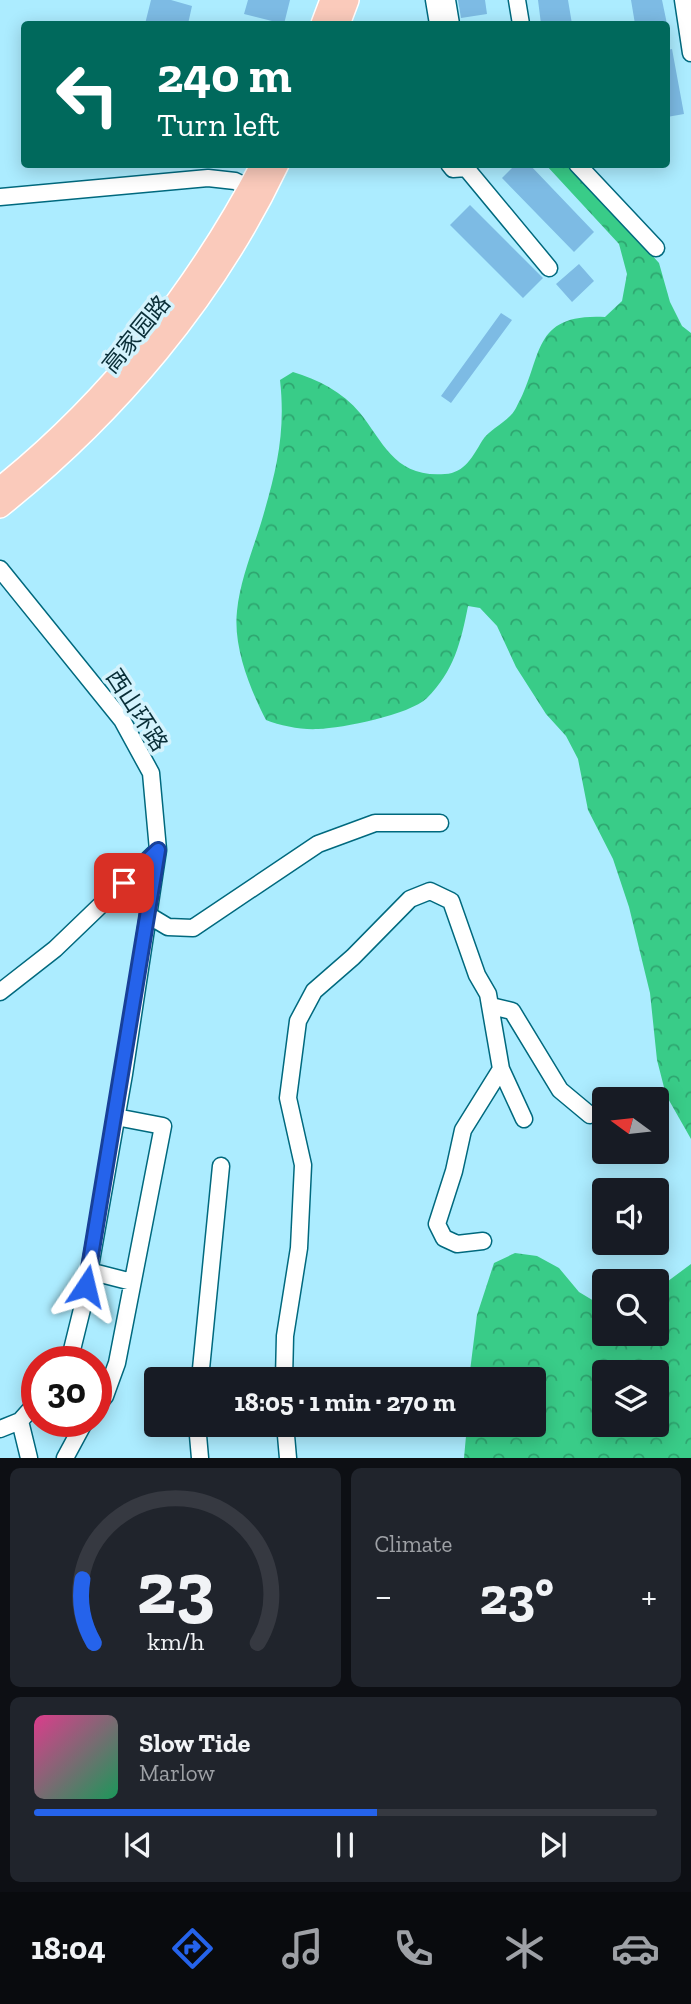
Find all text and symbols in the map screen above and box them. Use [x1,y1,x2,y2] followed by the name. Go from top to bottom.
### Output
[157,46,292,105] text: 240 m
[42,49,133,140] icon: left
[157,106,279,144] text: Turn left
[96,289,176,379] street label: 高家园路
[100,664,174,756] street label: 西山环路
[94,853,154,913] pin
[105,864,143,902] icon: arrive
[592,1087,668,1164] north arrow
[592,1087,669,1437] map controls
[592,1178,669,1255] button: sound
[49,1249,123,1323] position arrow
[592,1269,669,1346] button: search
[21,1346,112,1437] speed limit sign: 30
[592,1360,669,1437] button: layers
[234,1386,456,1418] text: 18:05 · 1 min · 270 m
[375,1530,452,1558] text: Climate
[136,1545,214,1633] text: 23
[479,1565,554,1627] text: 23°
[375,1573,392,1619] text: −
[641,1573,657,1619] text: +
[147,1626,204,1656] text: km/h
[139,1727,250,1759] text: Slow Tide
[139,1759,215,1787] text: Marlow
[119,1826,157,1864] icon: previous
[326,1826,364,1864] icon: pause
[534,1826,572,1864] icon: next
[168,1924,217,1973] icon: directions
[278,1924,327,1973] icon: music
[389,1924,438,1973] icon: phone
[500,1924,549,1973] icon: climate
[611,1924,660,1973] icon: car
[31,1929,106,1967] text: 18:04

